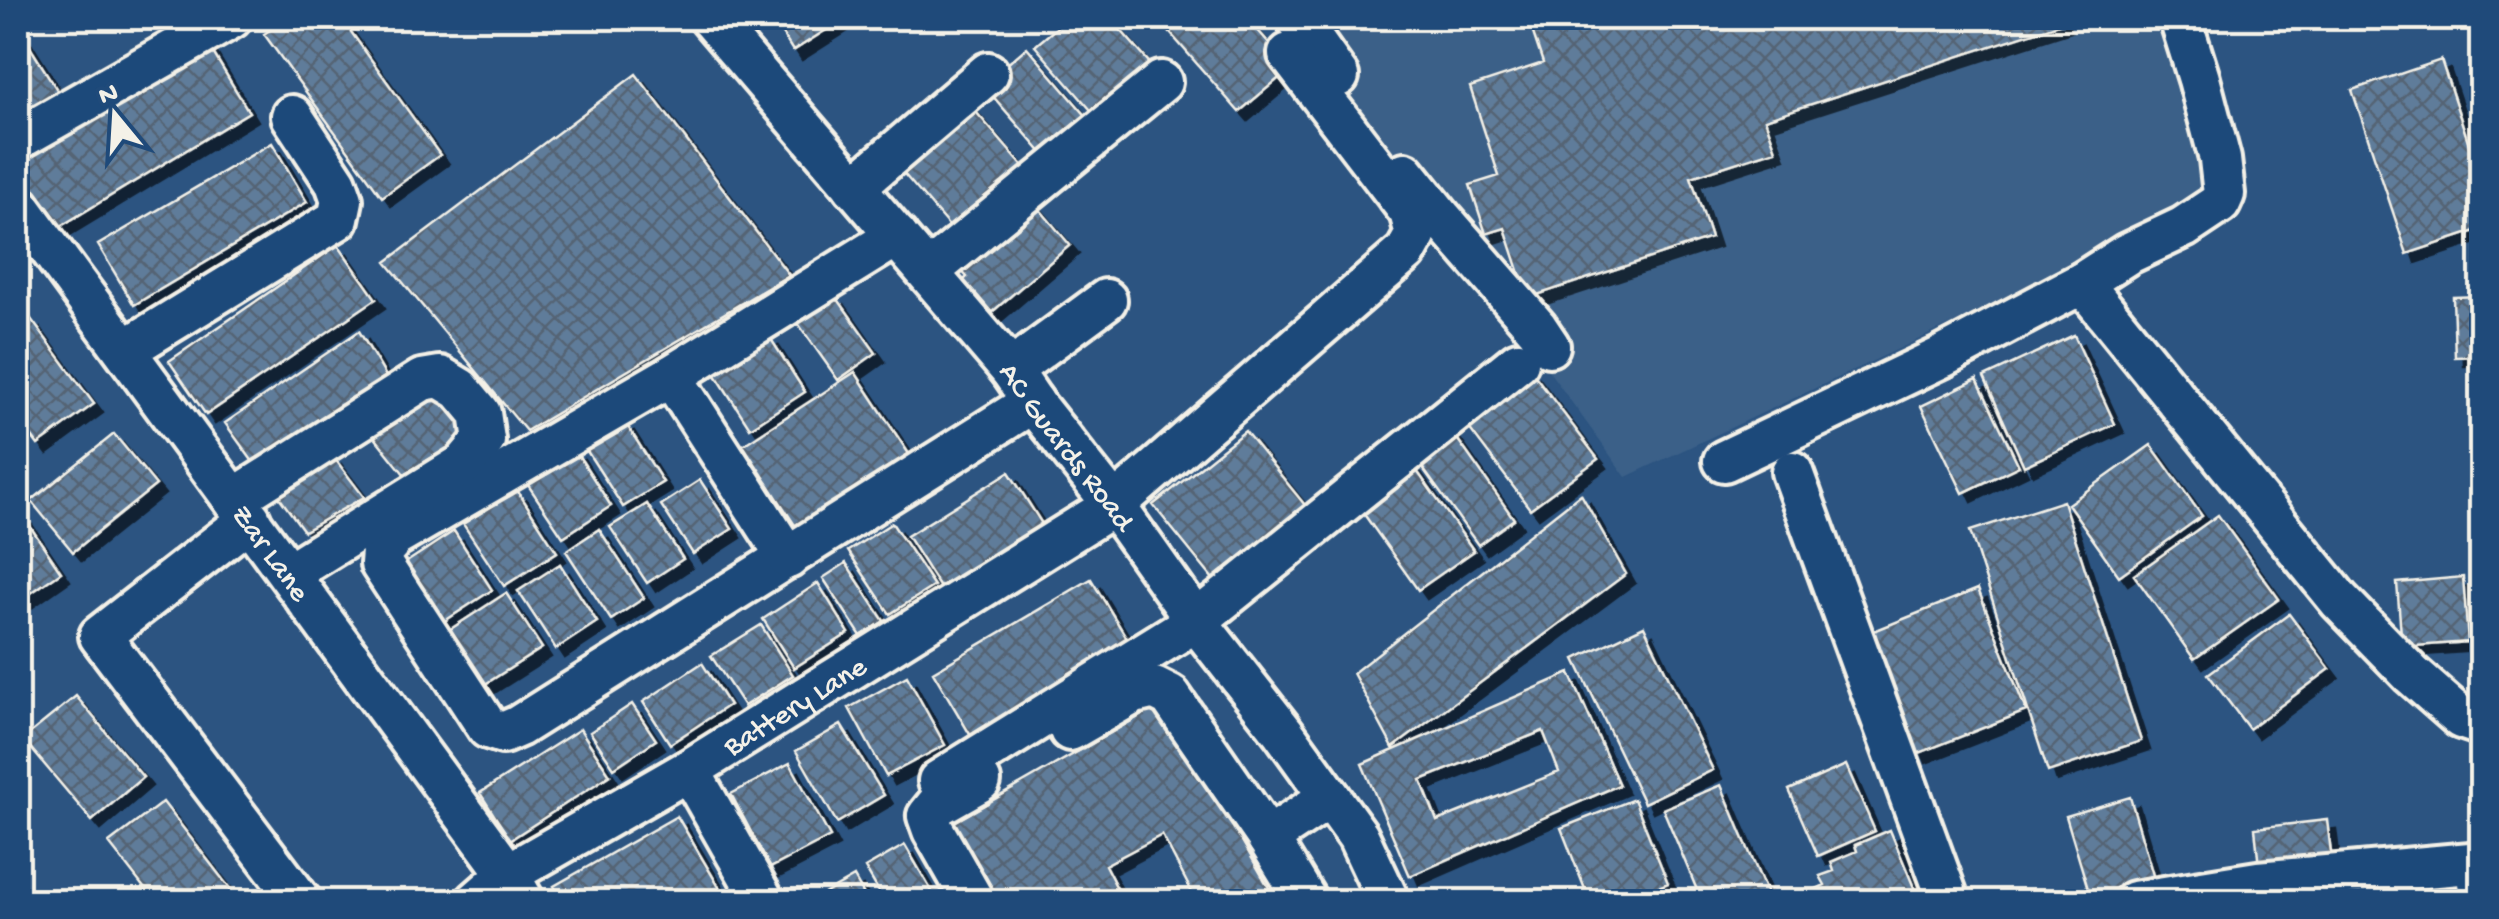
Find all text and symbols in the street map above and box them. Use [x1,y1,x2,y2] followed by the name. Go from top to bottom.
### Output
[65,65,165,165] north arrow
[95,77,122,114] text: N
[989,357,1141,541] street label: AC Guards Road
[221,499,316,610] street label: Zar Lane
[718,650,875,767] street label: Battery Lane

